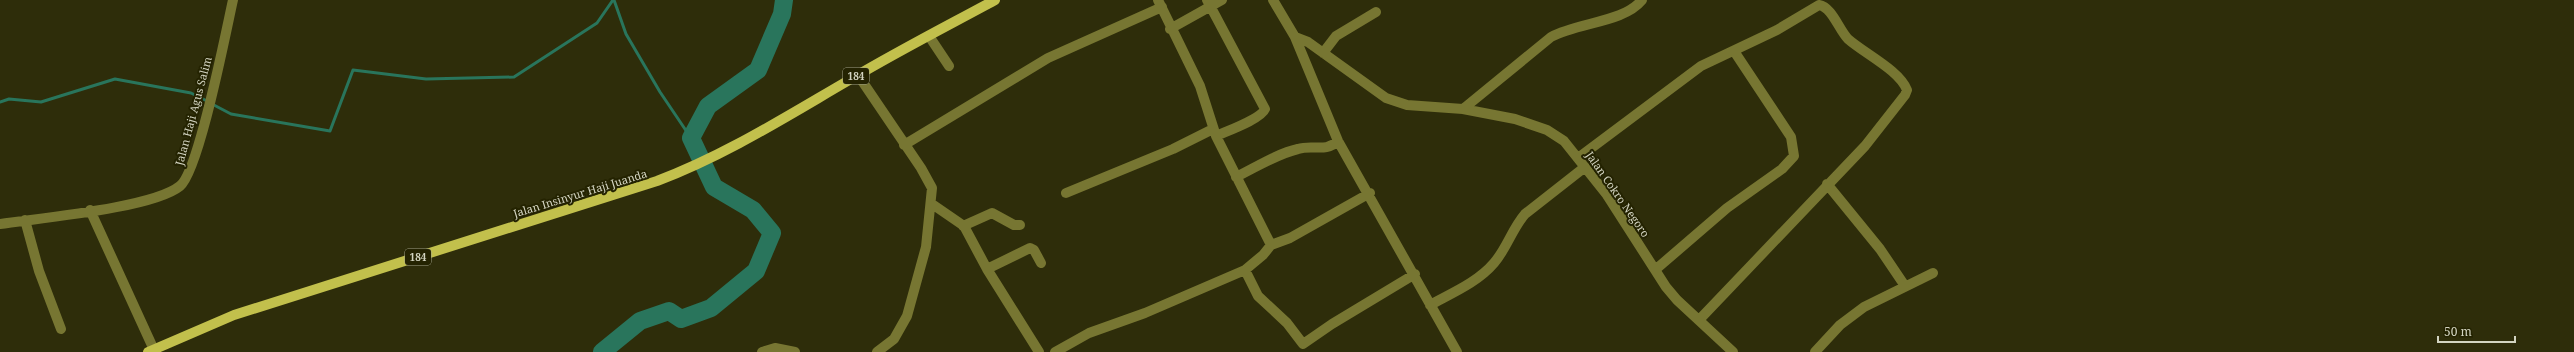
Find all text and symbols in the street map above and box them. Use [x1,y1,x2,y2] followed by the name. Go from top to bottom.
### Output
[171,54,215,168] street label: Jalan Haji Agus Salim
[843,68,869,84] road number: 184
[1582,147,1653,240] street label: Jalan Cokro Negoro
[510,165,649,221] street label: Jalan Insinyur Haji Juanda
[405,249,431,265] road number: 184
[2438,318,2515,344] scale bar
[2444,323,2472,340] text: 50 m

